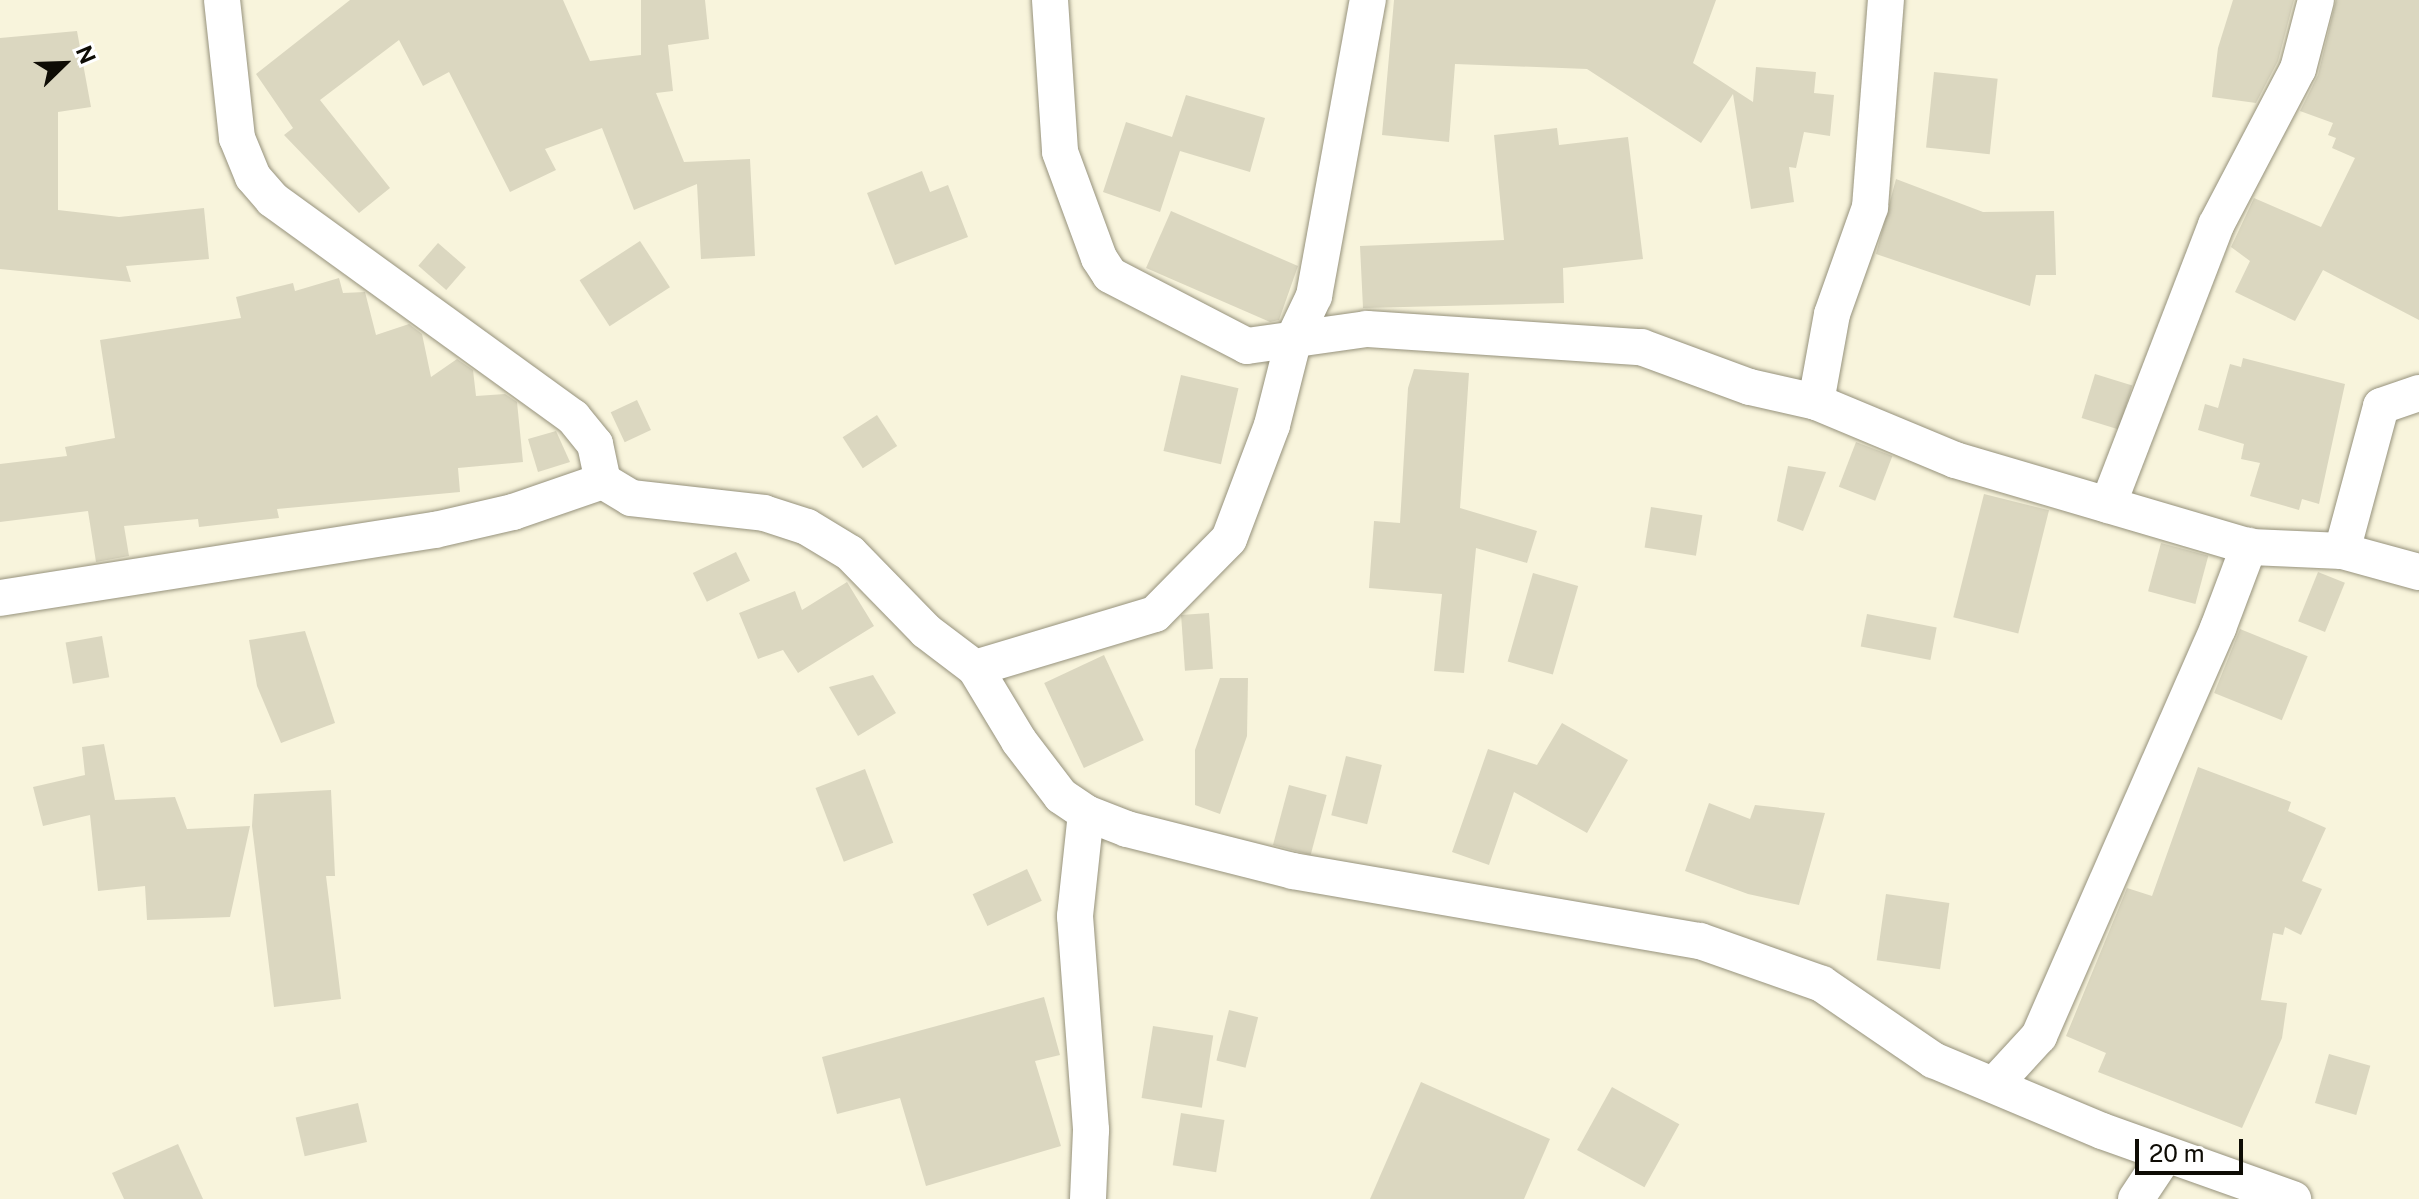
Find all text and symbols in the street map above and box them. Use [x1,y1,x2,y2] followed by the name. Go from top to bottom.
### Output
[24,24,104,104] north arrow
[71,42,101,68] text: N
[2139,1123,2247,1173] scale bar
[2149,1139,2205,1167] text: 20 m

